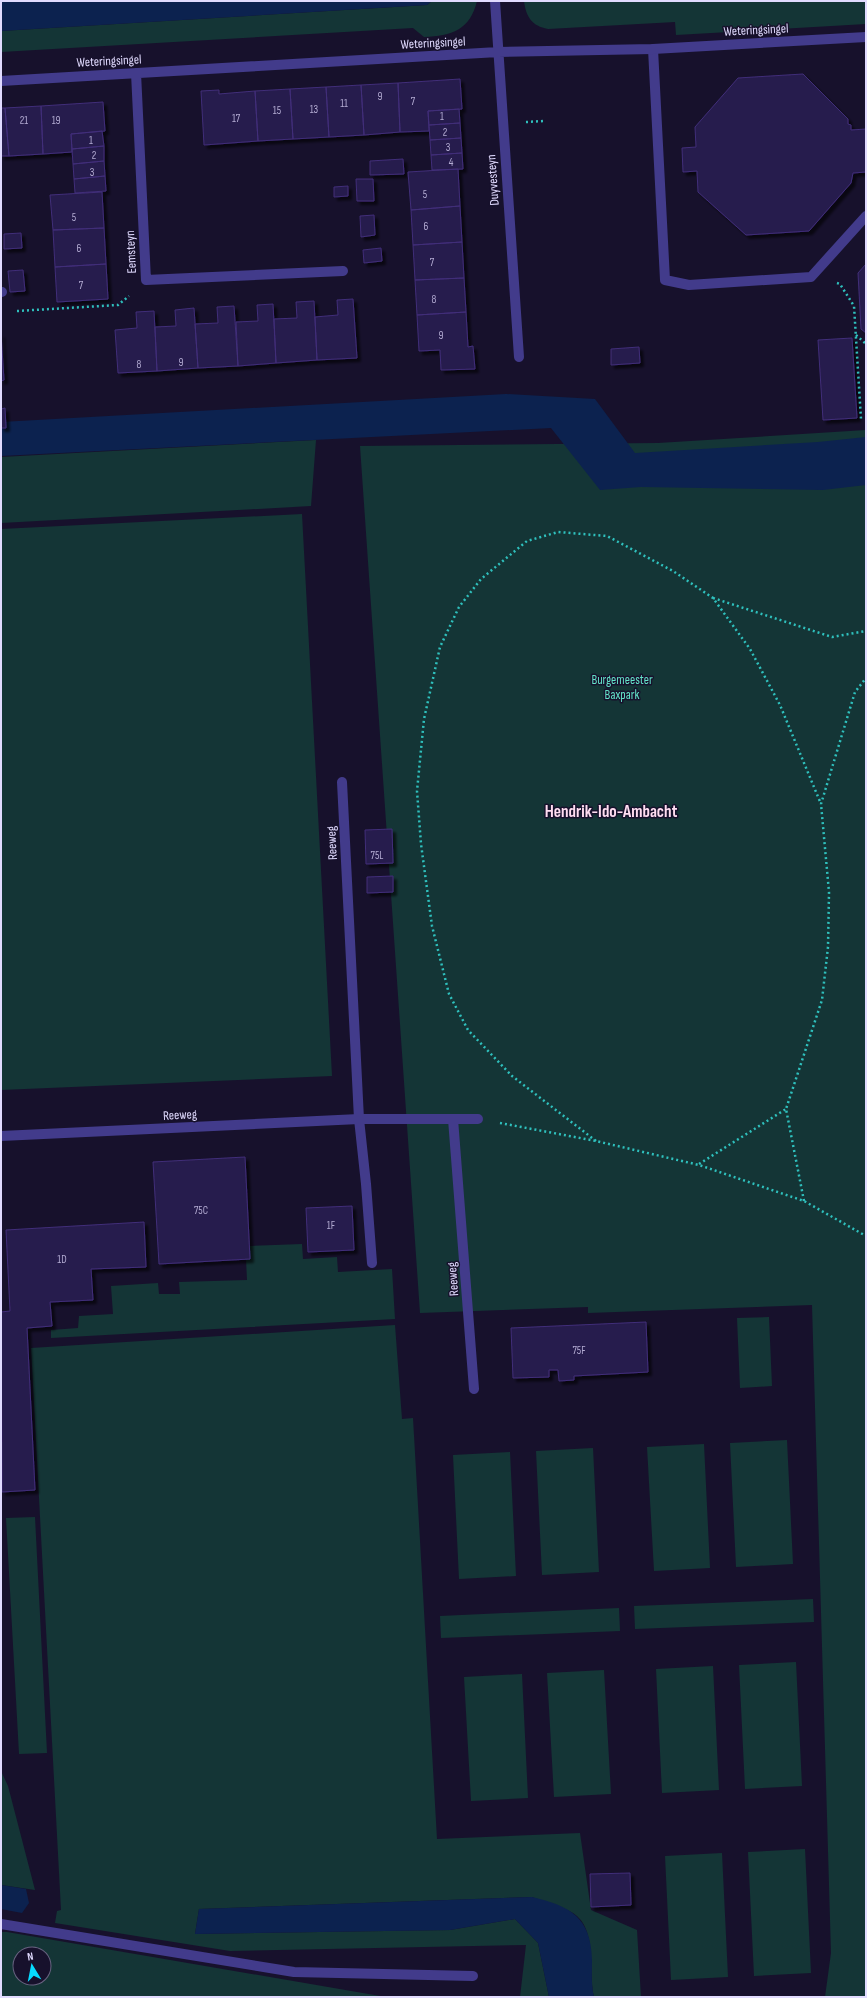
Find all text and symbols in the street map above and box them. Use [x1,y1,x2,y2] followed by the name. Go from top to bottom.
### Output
[723,20,789,40] street label: Weteringsingel
[400,33,466,53] street label: Weteringsingel
[76,51,142,71] street label: Weteringsingel
[378,90,383,103] house number: 9
[411,95,416,108] house number: 7
[340,97,348,110] house number: 11
[310,103,319,116] house number: 13
[273,104,281,117] house number: 15
[440,110,444,123] house number: 1
[232,112,241,125] house number: 17
[20,114,28,127] house number: 21
[52,114,60,127] house number: 19
[443,126,448,139] house number: 2
[89,134,93,147] house number: 1
[446,141,451,154] house number: 3
[92,149,97,162] house number: 2
[483,154,503,206] street label: Duyvesteyn
[449,156,454,169] house number: 4
[90,166,95,179] house number: 3
[423,188,427,201] house number: 5
[72,211,76,224] house number: 5
[424,220,429,233] house number: 6
[122,230,140,274] street label: Eemsteyn
[77,242,82,255] house number: 6
[430,256,435,269] house number: 7
[79,279,84,292] house number: 7
[432,293,437,306] house number: 8
[439,329,444,342] house number: 9
[179,356,184,369] house number: 9
[137,358,142,371] house number: 8
[591,672,653,703] park label: Burgemeester Baxpark
[545,802,678,822] district label: Hendrik-Ido-Ambacht
[323,826,341,860] street label: Reeweg
[371,849,383,862] house number: 75L
[163,1106,197,1124] street label: Reeweg
[194,1204,208,1217] house number: 75C
[327,1219,335,1232] house number: 1F
[57,1253,67,1266] house number: 1D
[444,1262,462,1296] street label: Reeweg
[572,1344,586,1357] house number: 75F
[12,1946,52,1986] north arrow
[26,1950,34,1964] text: N

